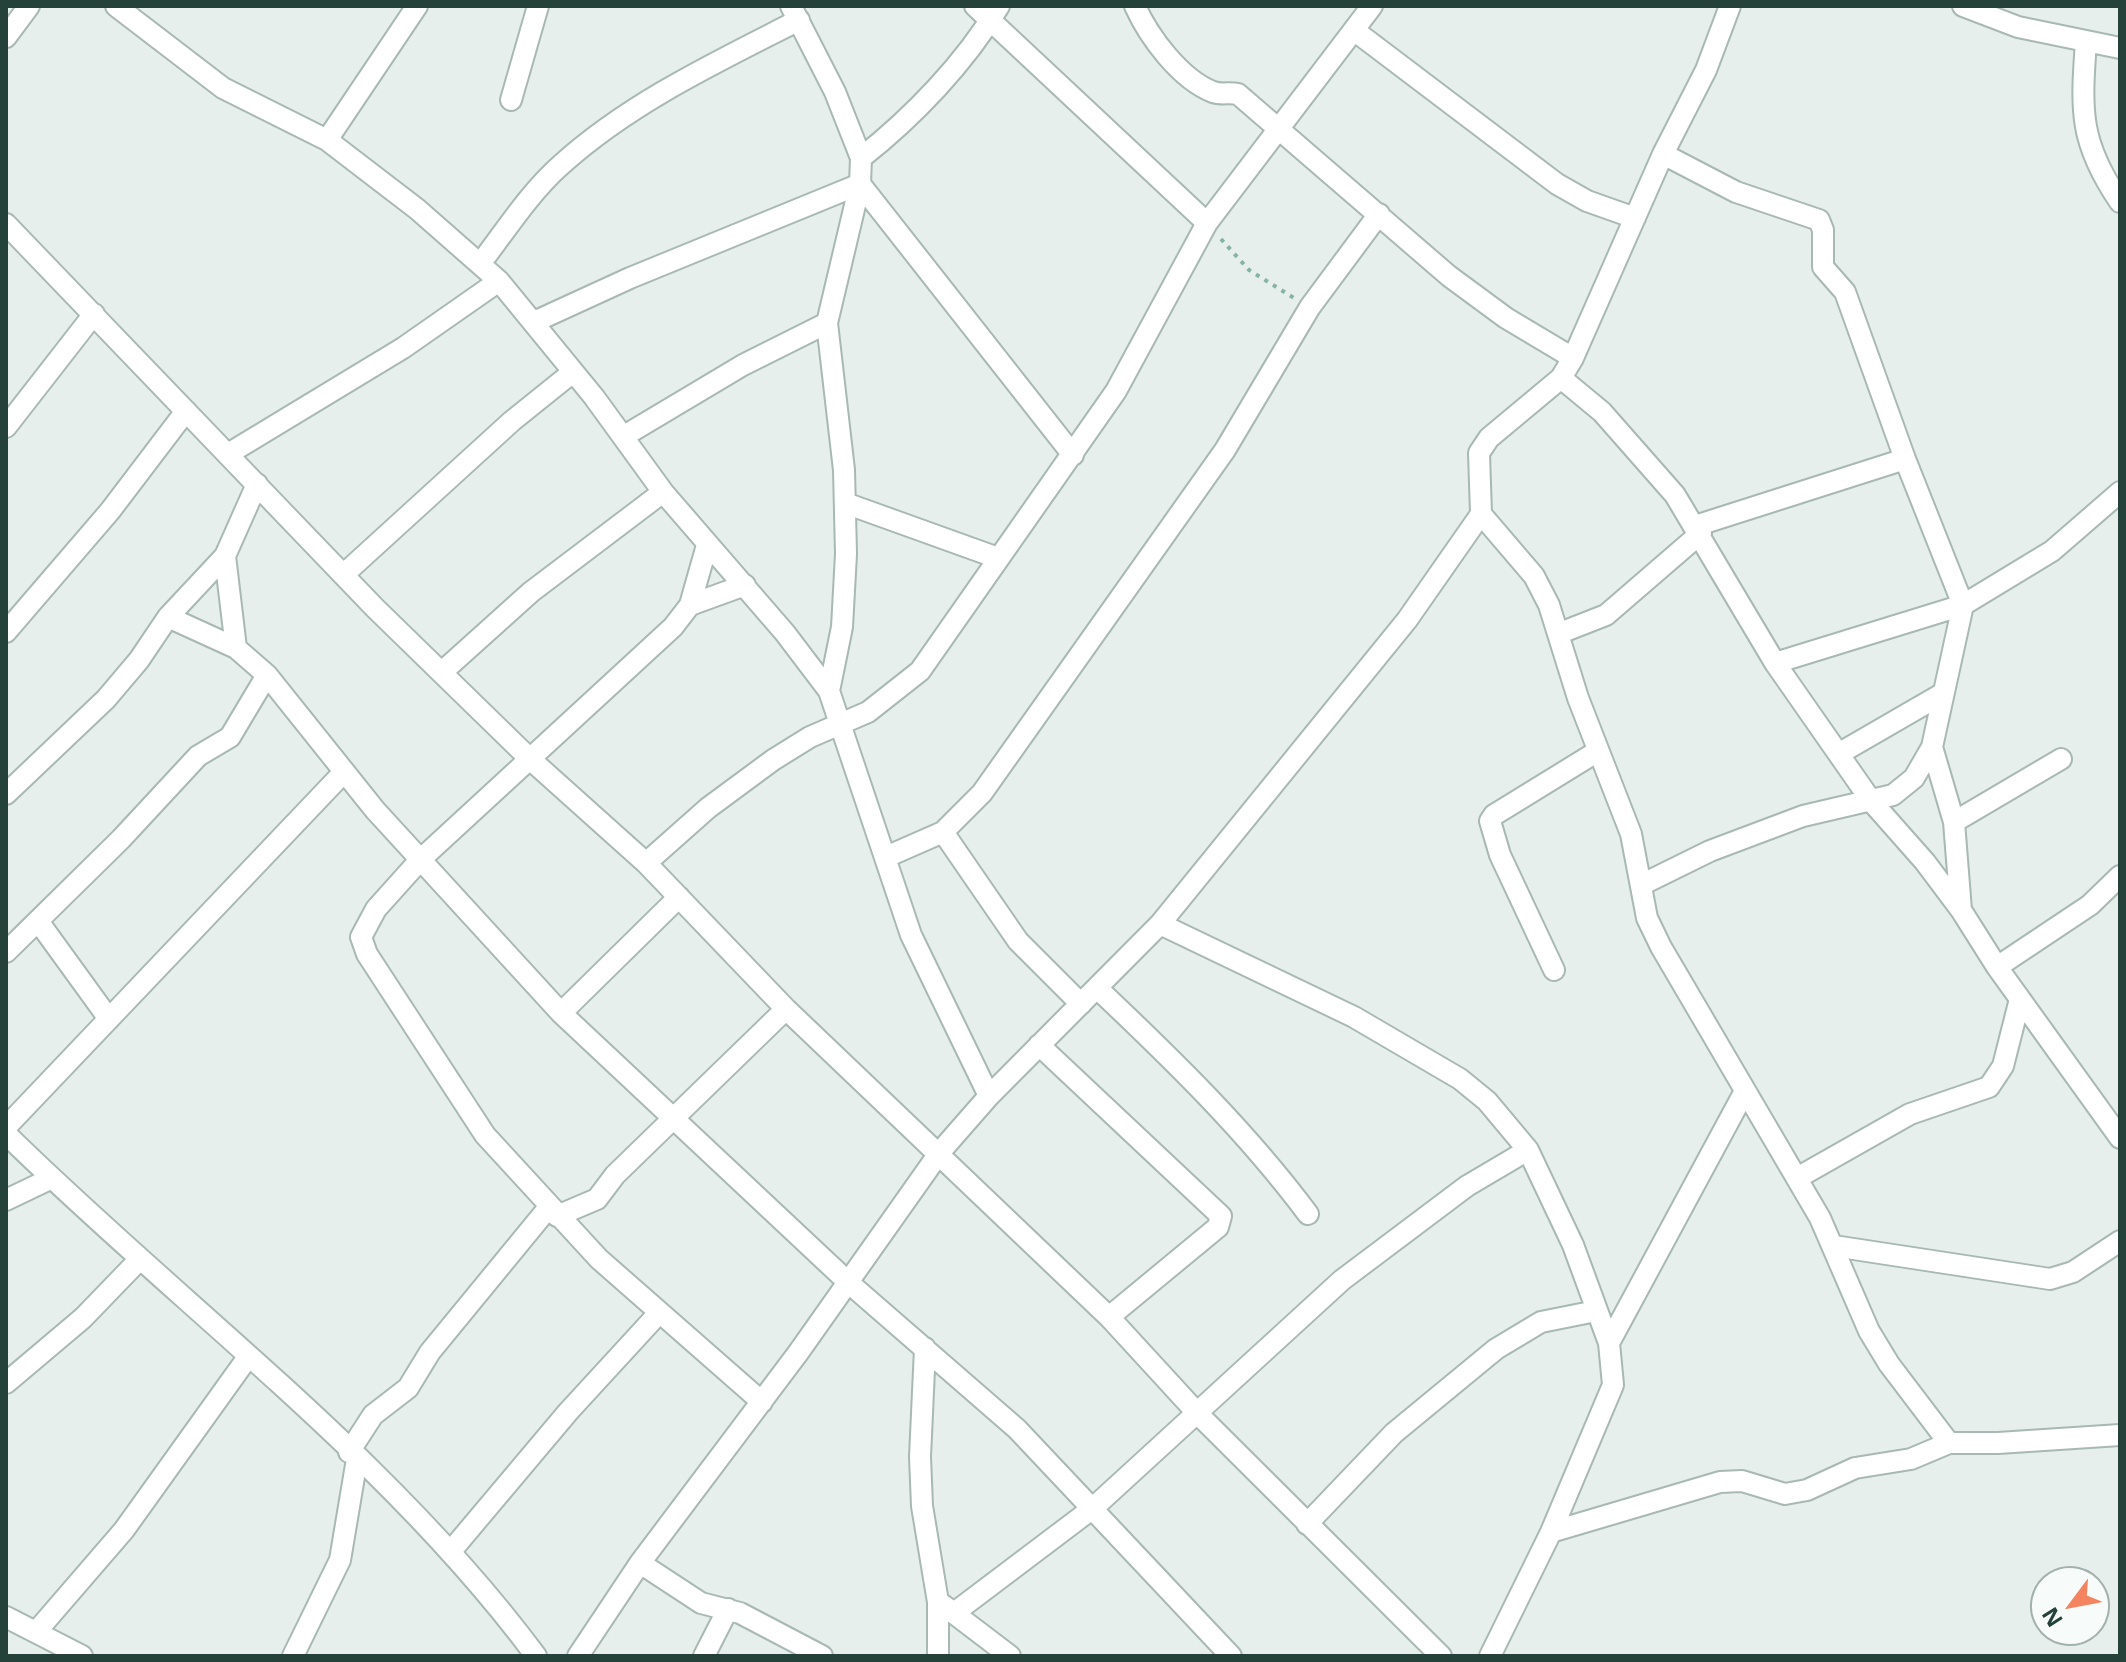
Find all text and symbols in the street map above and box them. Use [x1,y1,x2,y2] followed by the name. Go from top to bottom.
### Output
[2030,1566,2110,1646] north arrow
[2034,1602,2069,1633] text: N

